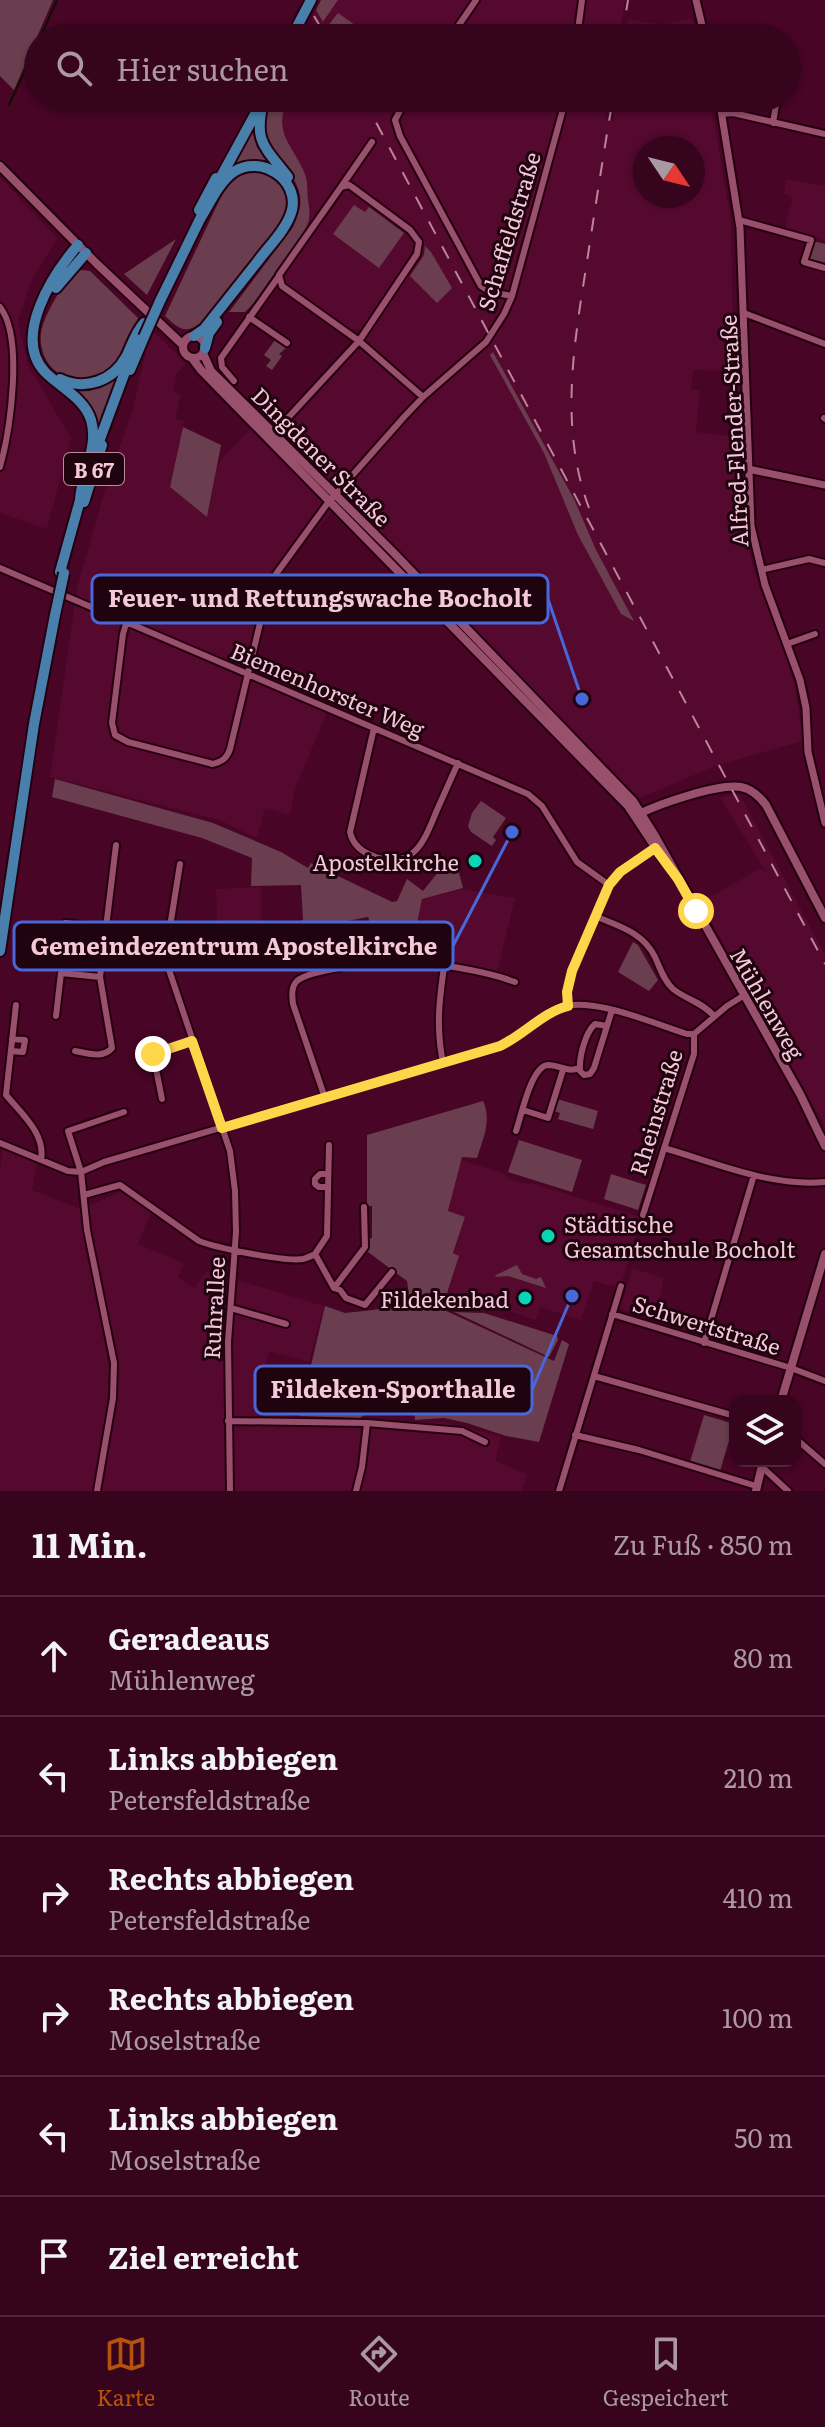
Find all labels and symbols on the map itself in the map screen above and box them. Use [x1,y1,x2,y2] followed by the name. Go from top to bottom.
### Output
[633,136,705,208] north arrow
[468,148,548,314] street label: Schaffeldstraße
[710,314,756,548] street label: Alfred-Flender-Straße
[245,379,399,533] street label: Dingdener Straße
[64,453,124,485] road number: B 67
[92,575,548,623] callout: Feuer- und Rettungswache Bocholt
[108,579,532,614] text: Feuer- und Rettungswache Bocholt
[226,633,431,745] street label: Biemenhorster Weg
[313,845,459,878] place label: Apostelkirche
[466,852,484,870] marker: Apostelkirche
[678,893,714,929] route start
[14,922,453,970] callout: Gemeindezentrum Apostelkirche
[31,927,437,962] text: Gemeindezentrum Apostelkirche
[723,941,814,1066] street label: Mühlenweg
[135,1036,171,1072] route end
[620,1045,690,1179] street label: Rheinstraße
[564,1207,795,1265] place label: Städtische Gesamtschule Bocholt
[539,1227,557,1245] marker: Städtische Gesamtschule Bocholt
[194,1256,232,1360] street label: Ruhrallee
[380,1282,509,1315] place label: Fildekenbad
[629,1286,785,1362] street label: Schwertstraße
[516,1289,534,1307] marker: Fildekenbad
[255,1366,532,1414] callout: Fildeken-Sporthalle
[270,1370,516,1405] text: Fildeken-Sporthalle

